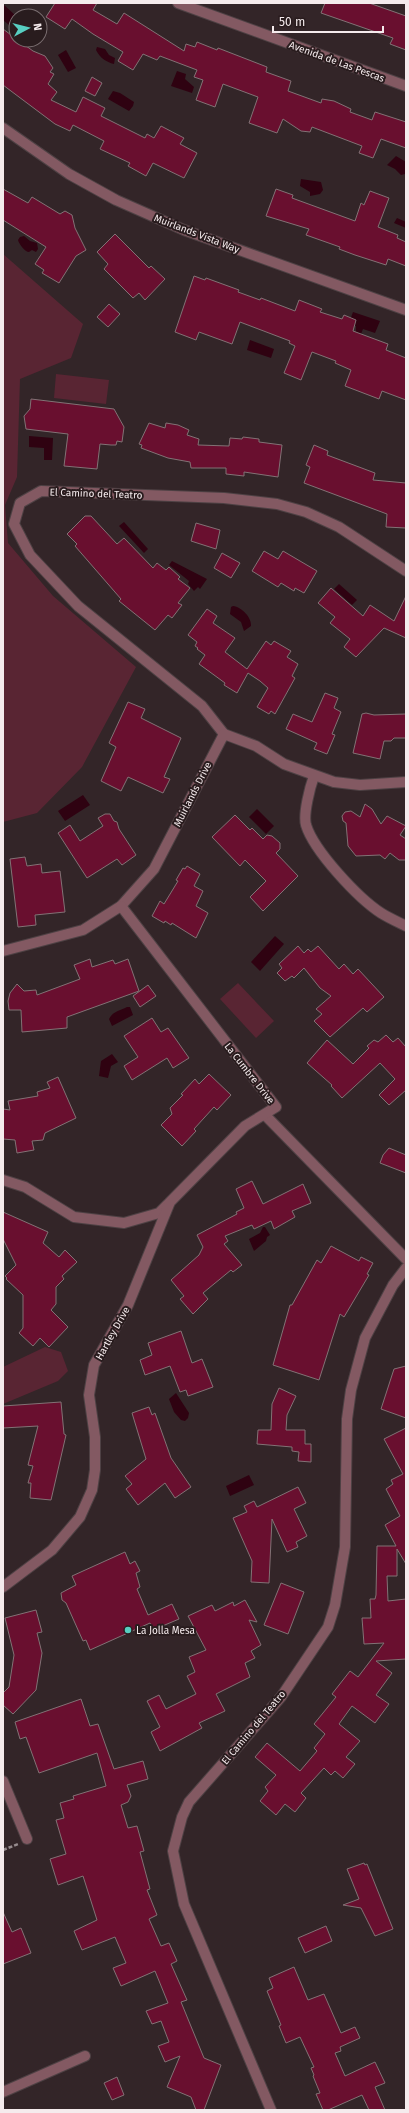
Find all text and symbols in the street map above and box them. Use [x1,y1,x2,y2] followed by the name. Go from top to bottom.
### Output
[8,8,48,48] north arrow
[273,8,383,34] scale bar
[279,15,305,29] text: 50 m
[31,22,44,31] text: N
[287,39,386,85] street label: Avenida de Las Pescas
[152,212,241,256] street label: Muirlands Vista Way
[49,486,143,502] street label: El Camino del Teatro
[171,760,214,829] street label: Muirlands Drive
[222,1041,277,1106] street label: La Cumbre Drive
[93,1305,132,1362] street label: Hartley Drive
[123,1625,133,1635] marker: La Jolla Mesa
[136,1625,195,1637] place label: La Jolla Mesa
[219,1688,288,1767] street label: El Camino del Teatro

